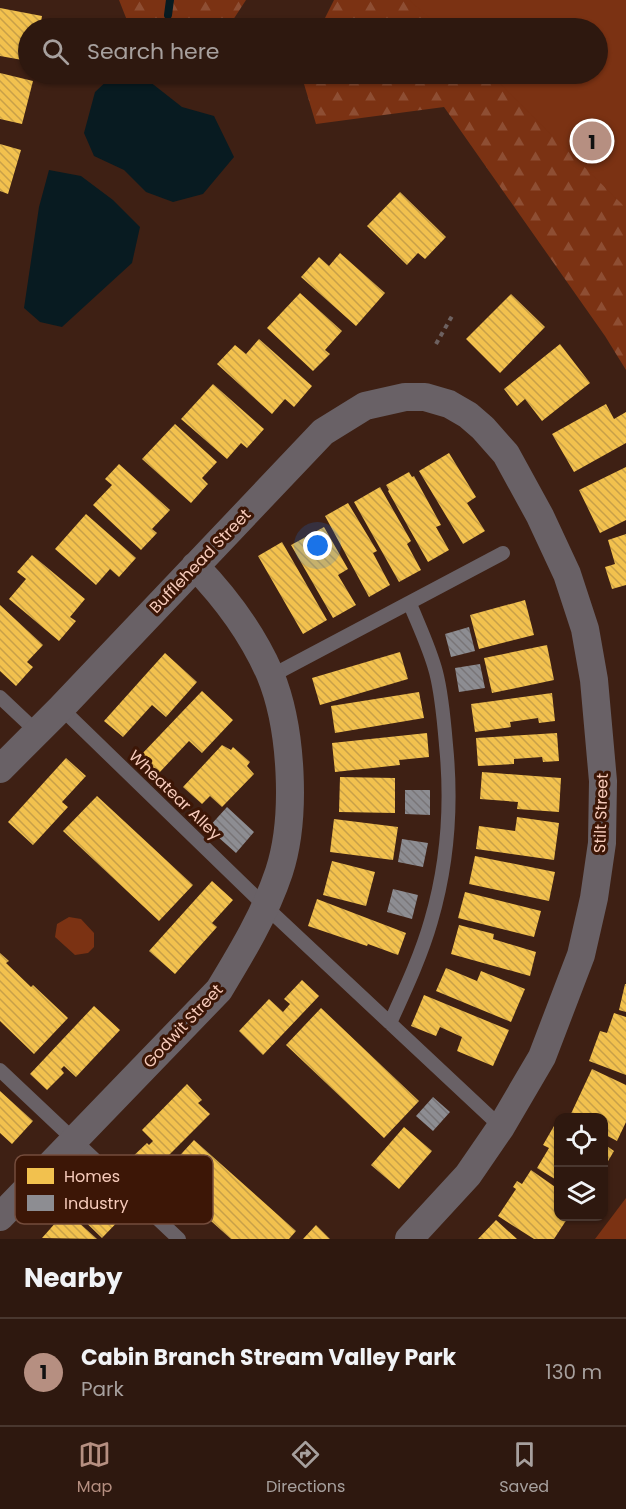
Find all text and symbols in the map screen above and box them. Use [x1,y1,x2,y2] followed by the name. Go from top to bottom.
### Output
[18,18,608,84] search box
[39,35,72,68] icon: search
[87,36,220,67] text: Search here
[572,118,612,164] pin: 1
[144,503,256,618] street label: Bufflehead Street
[303,531,332,560] your location
[123,745,227,845] street label: Wheatear Alley
[588,772,614,853] street label: Stilt Street
[138,979,228,1073] street label: Godwit Street
[554,1113,608,1221] map controls
[554,1113,608,1167] button: locate
[15,1155,213,1224] legend
[64,1165,120,1188] text: Homes
[554,1167,608,1221] button: layers
[64,1192,128,1215] text: Industry
[24,1260,122,1296] text: Nearby
[81,1342,456,1373] text: Cabin Branch Stream Valley Park
[40,1358,47,1386] text: 1
[545,1358,602,1386] text: 130 m
[81,1375,124,1403] text: Park
[77,1438,112,1499] tab: Map
[266,1438,345,1499] tab: Directions
[499,1438,549,1499] tab: Saved

